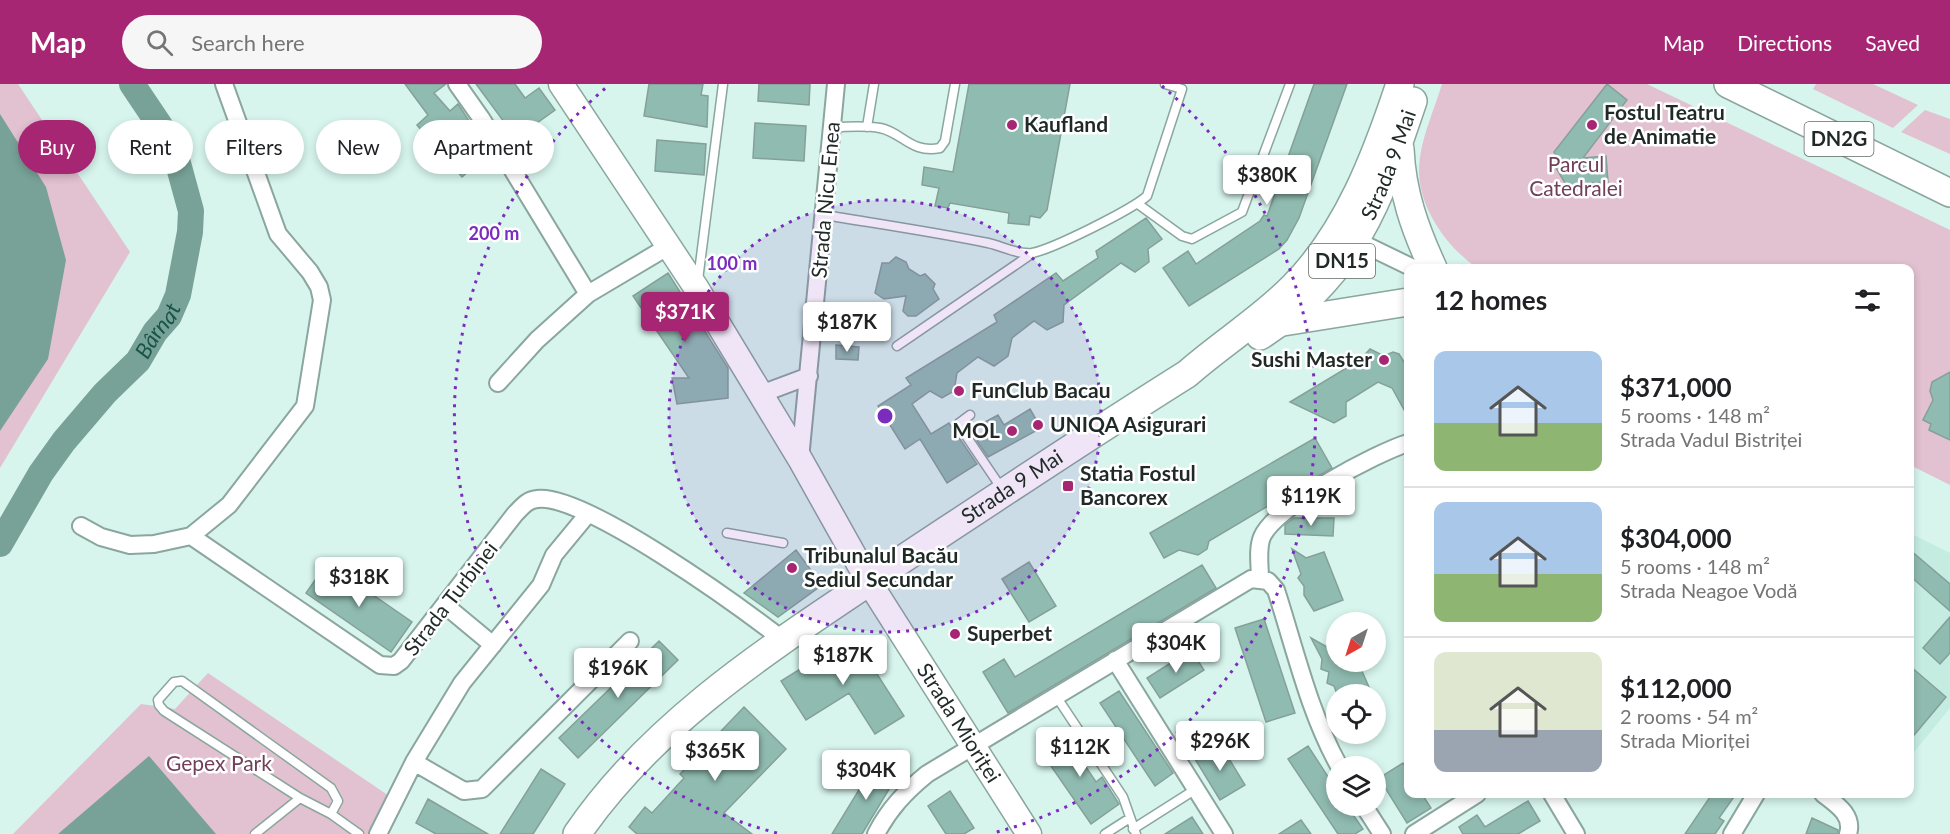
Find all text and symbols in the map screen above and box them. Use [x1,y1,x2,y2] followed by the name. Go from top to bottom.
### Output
[122,15,542,69] search box
[30,25,86,59] text: Map
[143,26,176,59] icon: search
[191,29,305,56] text: Search here
[1663,30,1704,55] text: Map
[1737,30,1832,55] text: Directions
[1865,30,1920,55] text: Saved
[1604,99,1725,148] place label: Fostul Teatru de Animatie
[1355,106,1420,224] street label: Strada 9 Mai
[1024,111,1108,136] place label: Kaufland
[1005,118,1019,132] marker: Kaufland
[1585,118,1599,132] marker: Fostul Teatru de Animatie
[18,120,96,174] chip: Buy
[108,120,193,174] chip: Rent
[205,120,304,174] chip: Filters
[316,120,401,174] chip: New
[413,120,554,174] chip: Apartment
[805,121,844,279] street label: Strada Nicu Enea
[1804,122,1874,156] road number: DN2G
[1529,151,1623,200] park label: Parcul Catedralei
[1225,155,1309,206] pin: $380K
[1237,162,1297,186] text: $380K
[469,222,519,244] text: 200 m
[1309,244,1375,278] road number: DN15
[707,252,757,274] text: 100 m
[1434,284,1547,316] text: 12 homes
[1851,284,1884,317] icon: filters
[643,292,727,343] pin: $371K
[129,298,186,363] water label: Bârnat
[655,299,715,323] text: $371K
[805,302,889,353] pin: $187K
[817,309,877,333] text: $187K
[1251,346,1372,371] place label: Sushi Master
[1377,353,1391,367] marker: Sushi Master
[1620,371,1732,403] text: $371,000
[1482,375,1554,447] icon: home
[971,377,1111,402] place label: FunClub Bacau
[952,384,966,398] marker: FunClub Bacau
[1620,403,1770,427] text: 5 rooms · 148 m²
[875,406,895,426] centre of rings
[1050,411,1206,436] place label: UNIQA Asigurari
[952,417,1000,442] place label: MOL
[1031,418,1045,432] marker: UNIQA Asigurari
[1005,424,1019,438] marker: MOL
[1620,427,1802,451] text: Strada Vadul Bistriței
[956,443,1067,528] street label: Strada 9 Mai
[1080,460,1196,509] place label: Statia Fostul Bancorex
[1269,476,1353,527] pin: $119K
[1061,479,1075,493] marker: Statia Fostul Bancorex
[1281,483,1341,507] text: $119K
[1620,522,1732,554] text: $304,000
[1482,526,1554,598] icon: home
[398,536,502,660] street label: Strada Turbinei
[804,542,958,591] place label: Tribunalul Bacău Sediul Secundar
[1620,554,1770,578] text: 5 rooms · 148 m²
[317,557,401,608] pin: $318K
[785,561,799,575] marker: Tribunalul Bacău Sediul Secundar
[329,564,389,588] text: $318K
[1620,578,1797,602] text: Strada Neagoe Vodă
[1326,612,1386,672] north arrow
[1326,612,1386,816] map controls
[967,620,1052,645] place label: Superbet
[1134,623,1218,674] pin: $304K
[948,627,962,641] marker: Superbet
[1146,630,1206,654] text: $304K
[801,635,885,686] pin: $187K
[813,642,873,666] text: $187K
[576,648,660,699] pin: $196K
[588,655,648,679] text: $196K
[913,658,1007,787] street label: Strada Mioriței
[1620,672,1732,704] text: $112,000
[1482,676,1554,748] icon: home
[1326,684,1386,744] button: locate
[1620,704,1758,728] text: 2 rooms · 54 m²
[1178,721,1262,772] pin: $296K
[1038,727,1122,778] pin: $112K
[1190,728,1250,752] text: $296K
[1620,728,1750,752] text: Strada Mioriței
[673,731,757,782] pin: $365K
[1050,734,1110,758] text: $112K
[685,738,745,762] text: $365K
[166,750,272,775] park label: Gepex Park
[824,750,908,801] pin: $304K
[1326,756,1386,816] button: layers
[836,757,896,781] text: $304K

